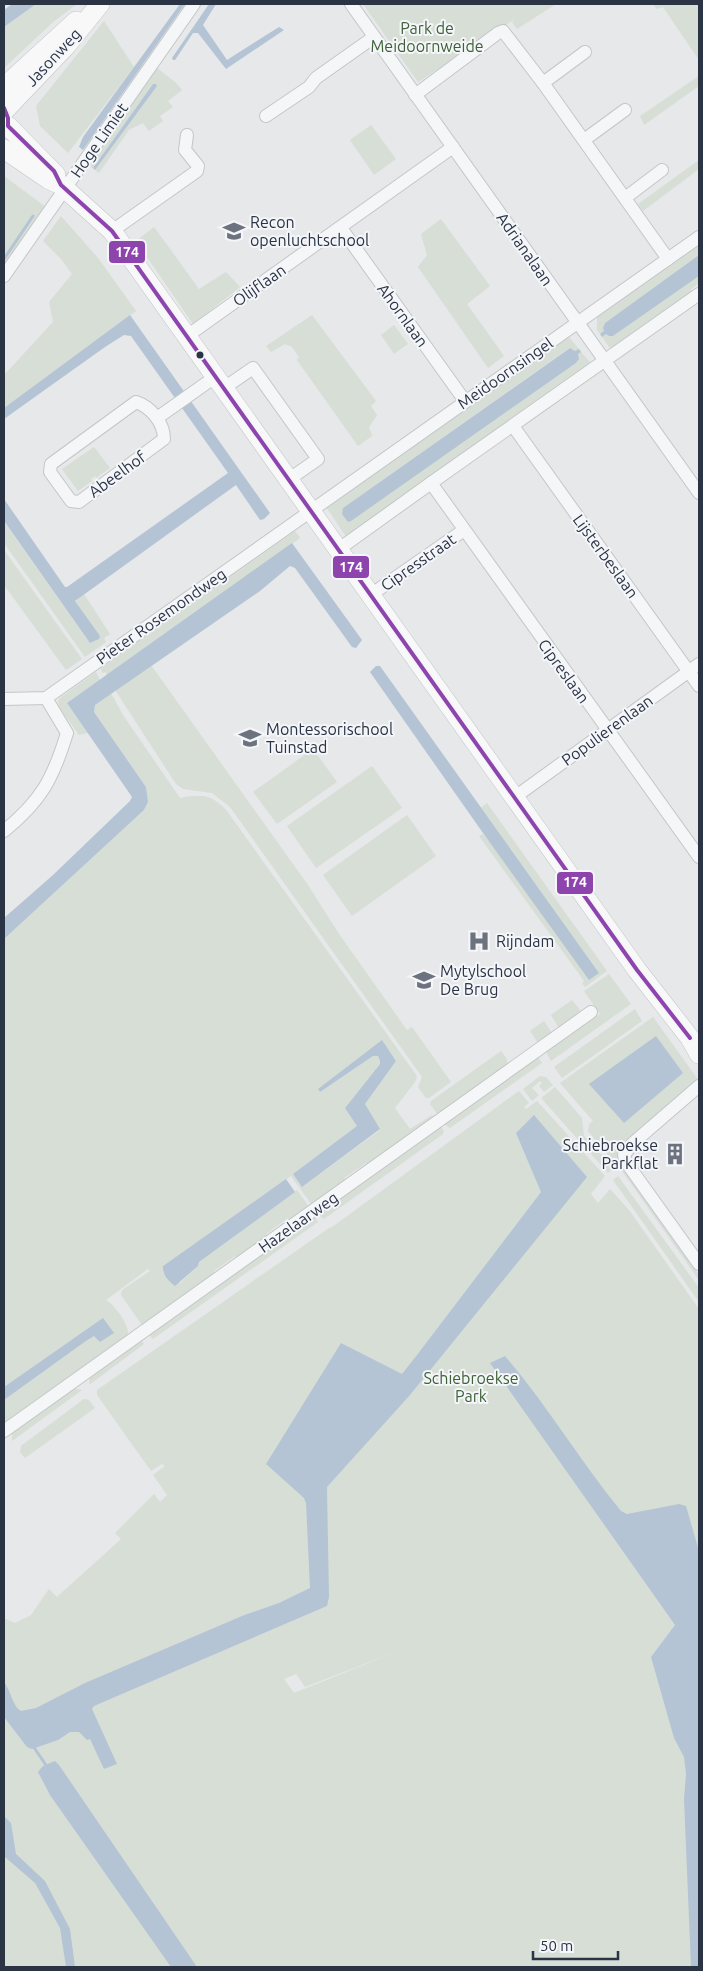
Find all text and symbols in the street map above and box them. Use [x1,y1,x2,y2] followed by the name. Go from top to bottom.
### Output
[370,19,484,55] park label: Park de Meidoornweide
[22,25,84,89] street label: Jasonweg
[67,99,132,181] street label: Hoge Limiet
[493,209,557,289] street label: Adrianalaan
[250,213,369,249] place label: Recon openluchtschool
[221,218,247,244] school or university icon: Recon openluchtschool
[108,240,146,264] line badge: 174
[115,244,139,260] text: 174
[229,260,289,310] street label: Olijflaan
[374,280,432,350] street label: Ahornlaan
[454,333,556,413] street label: Meidoornsingel
[195,350,205,360] unlabelled marker
[85,447,150,501] street label: Abeelhof
[570,511,642,601] street label: Lijsterbeslaan
[377,529,459,594] street label: Cipresstraat
[332,555,370,579] line badge: 174
[339,559,363,575] text: 174
[93,564,229,668] street label: Pieter Rosemondweg
[535,635,593,707] street label: Cipreslaan
[558,691,656,769] street label: Populierenlaan
[266,720,393,756] place label: Montessorischool Tuinstad
[237,725,263,751] school or university icon: Montessorischool Tuinstad
[556,871,594,895] line badge: 174
[563,874,587,890] text: 174
[466,928,492,954] hospital icon: Rijndam
[496,932,554,950] place label: Rijndam
[440,962,526,998] place label: Mytylschool De Brug
[411,967,437,993] school or university icon: Mytylschool De Brug
[563,1136,659,1172] place label: Schiebroekse Parkflat
[662,1141,688,1167] building icon: Schiebroekse Parkflat
[255,1188,341,1256] street label: Hazelaarweg
[423,1369,519,1405] park label: Schiebroekse Park
[533,1928,618,1960] scale bar
[540,1937,573,1954] text: 50 m

